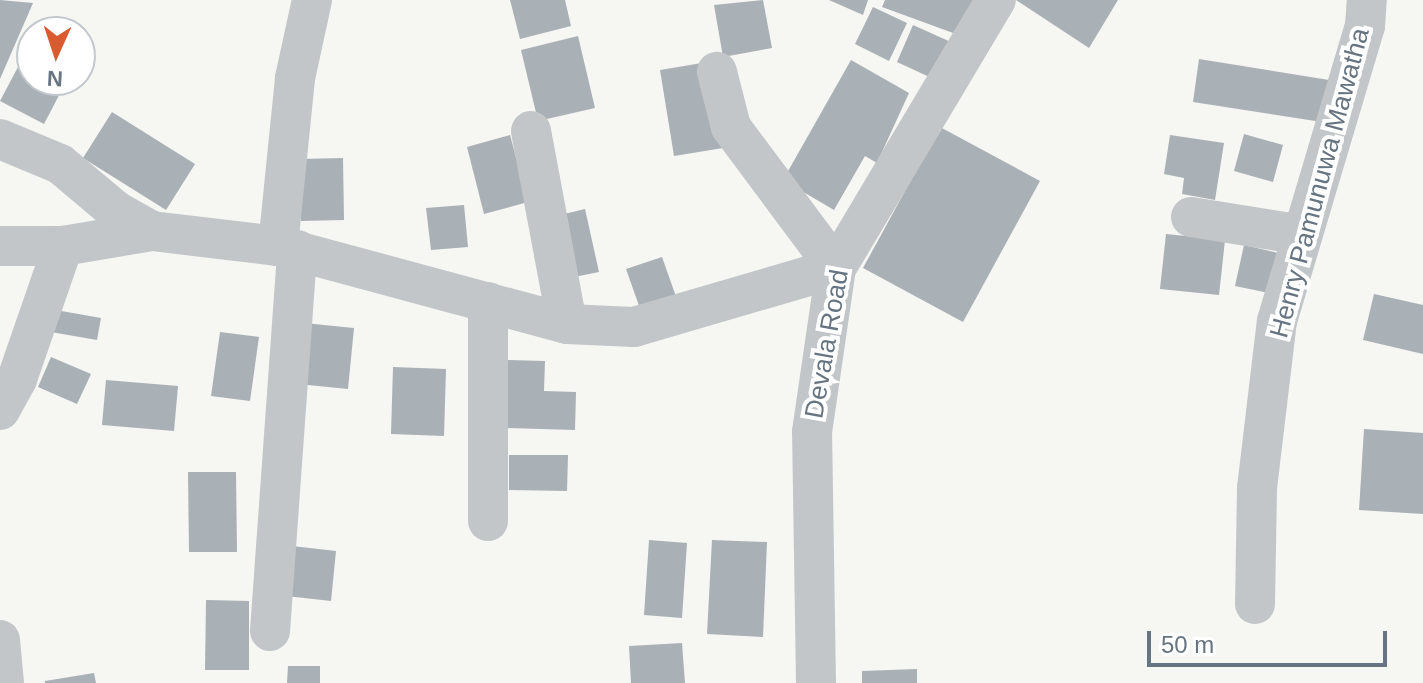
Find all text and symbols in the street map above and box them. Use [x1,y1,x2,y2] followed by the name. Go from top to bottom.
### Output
[16,16,96,96] north arrow
[1264,25,1376,341] street label: Henry Pamunuwa Mawatha
[46,66,63,91] text: N
[799,267,855,421] street label: Devala Road
[1151,615,1391,665] scale bar
[1161,631,1214,658] text: 50 m

